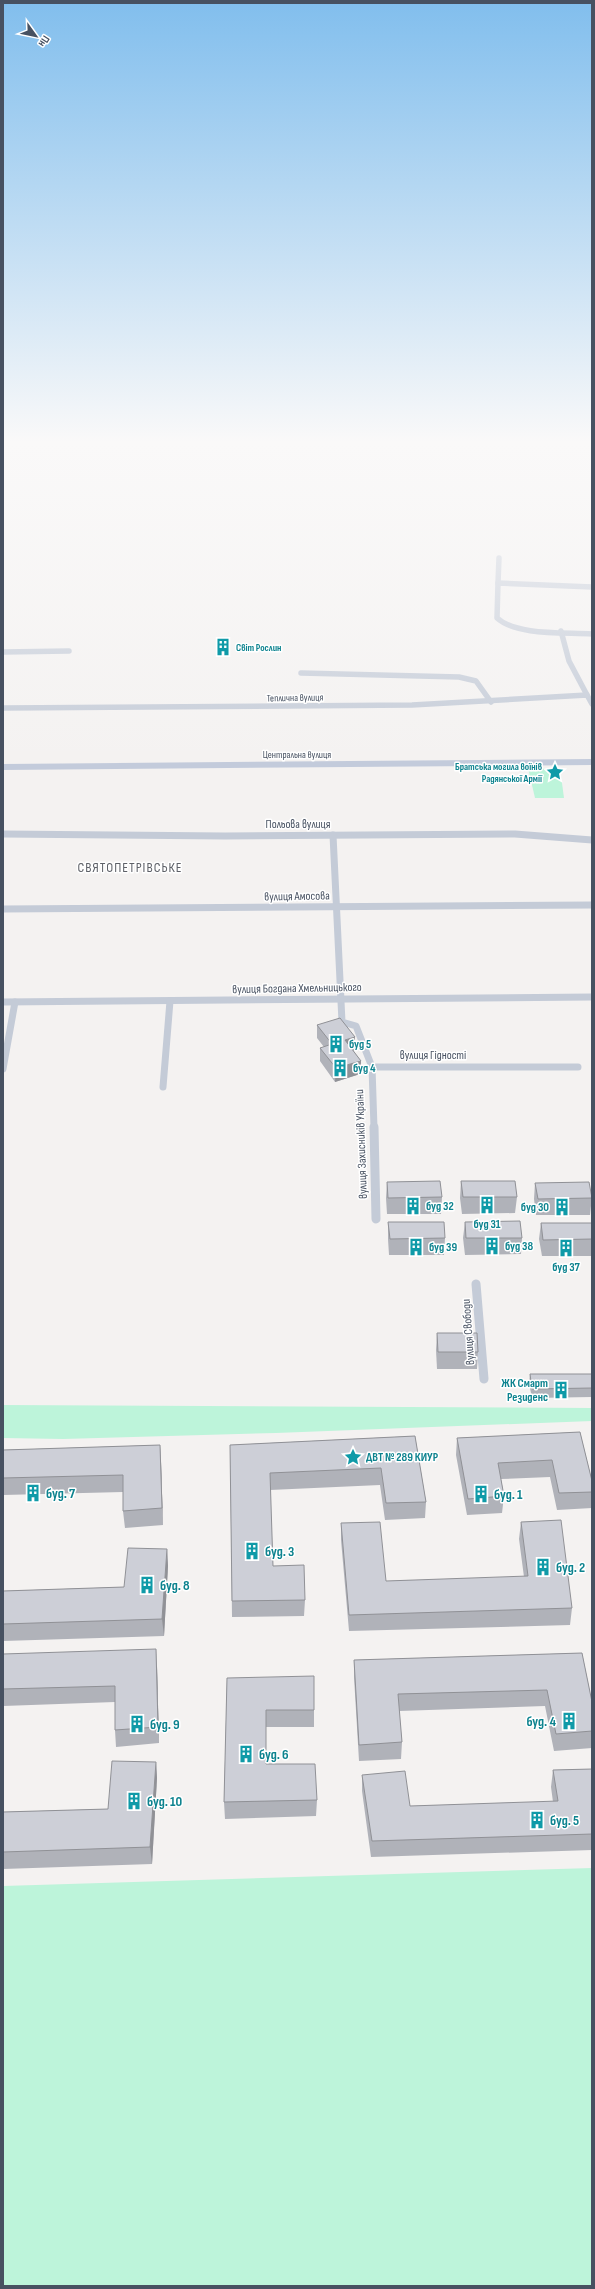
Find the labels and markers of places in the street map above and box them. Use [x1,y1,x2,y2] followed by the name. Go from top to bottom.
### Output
[213,637,233,657] building icon: Світ Рослин
[236,642,281,654] place label: Світ Рослин
[455,761,543,785] place label: Братська могила воїнів Радянської Армії
[545,762,565,782] place icon: Братська могила воїнів Радянської Армії
[326,1034,346,1054] building icon: буд 5
[349,1037,371,1052] place label: буд 5
[330,1058,350,1078] building icon: буд 4
[353,1061,376,1076] place label: буд 4
[477,1195,497,1215] building icon: буд 31
[403,1196,423,1216] building icon: буд 32
[552,1197,572,1217] building icon: буд 30
[426,1199,454,1214] place label: буд 32
[521,1200,549,1215] place label: буд 30
[473,1217,501,1232] place label: буд 31
[482,1236,502,1256] building icon: буд 38
[406,1237,426,1257] building icon: буд 39
[556,1238,576,1258] building icon: буд 37
[505,1239,533,1254] place label: буд 38
[429,1240,457,1255] place label: буд 39
[552,1260,581,1275] place label: буд 37
[501,1376,548,1405] place label: ЖК Смарт Резиденс
[551,1380,571,1400] building icon: ЖК Смарт Резиденс
[343,1447,363,1467] place icon: ДВТ № 289 КИУР
[366,1450,439,1465] place label: ДВТ № 289 КИУР
[23,1483,43,1503] building icon: буд. 7
[471,1484,491,1504] building icon: буд. 1
[46,1485,76,1502] place label: буд. 7
[494,1486,523,1503] place label: буд. 1
[242,1541,262,1561] building icon: буд. 3
[265,1543,294,1560] place label: буд. 3
[533,1557,553,1577] building icon: буд. 2
[556,1559,585,1576] place label: буд. 2
[137,1575,157,1595] building icon: буд. 8
[160,1577,190,1594] place label: буд. 8
[559,1711,579,1731] building icon: буд. 4
[526,1713,556,1730] place label: буд. 4
[127,1714,147,1734] building icon: буд. 9
[150,1716,180,1733] place label: буд. 9
[236,1744,256,1764] building icon: буд. 6
[259,1746,289,1763] place label: буд. 6
[124,1791,144,1811] building icon: буд. 10
[147,1793,183,1810] place label: буд. 10
[527,1810,547,1830] building icon: буд. 5
[550,1812,579,1829] place label: буд. 5

